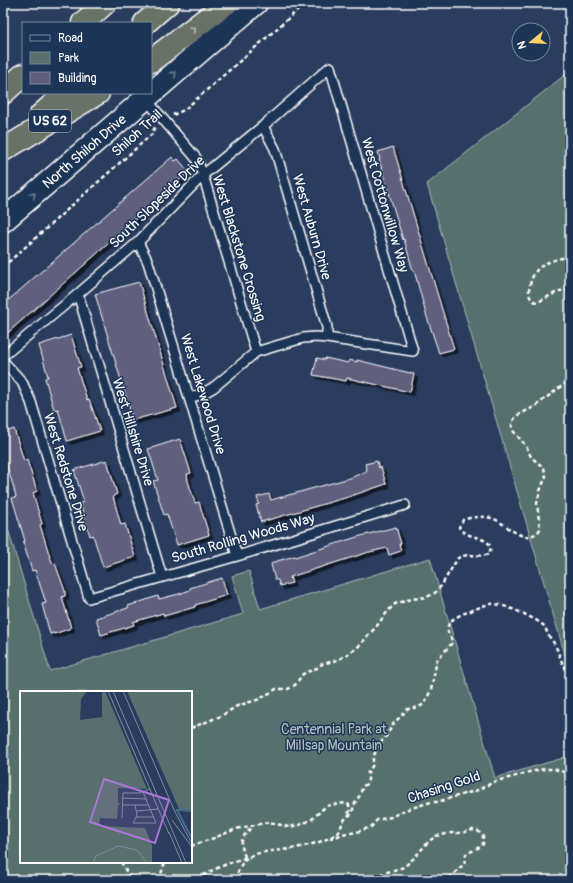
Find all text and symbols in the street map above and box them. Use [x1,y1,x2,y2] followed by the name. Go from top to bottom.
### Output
[22,22,152,94] legend
[511,22,551,62] north arrow
[189,26,196,33] one-way arrow
[58,31,83,46] text: Road
[514,39,529,50] text: N
[58,51,79,66] text: Park
[58,71,97,86] text: Building
[169,72,176,79] one-way arrow
[108,106,166,160] street label: Shiloh Trail
[29,110,71,132] road number: US 62
[39,110,129,192] street label: North Shiloh Drive
[358,136,412,274] street label: West Cottonwillow Way
[106,152,208,252] street label: South Slopeside Drive
[289,172,335,282] street label: West Auburn Drive
[209,173,269,323] street label: West Blackstone Crossing
[28,193,35,200] one-way arrow
[177,332,229,456] street label: West Lakewood Drive
[109,376,158,488] street label: West Hillshire Drive
[40,411,92,533] street label: West Redstone Drive
[169,509,317,567] street label: South Rolling Woods Way
[20,691,192,863] inset map
[281,721,387,754] park label: Centennial Park at Millsap Mountain
[406,767,483,807] street label: Chasing Gold

